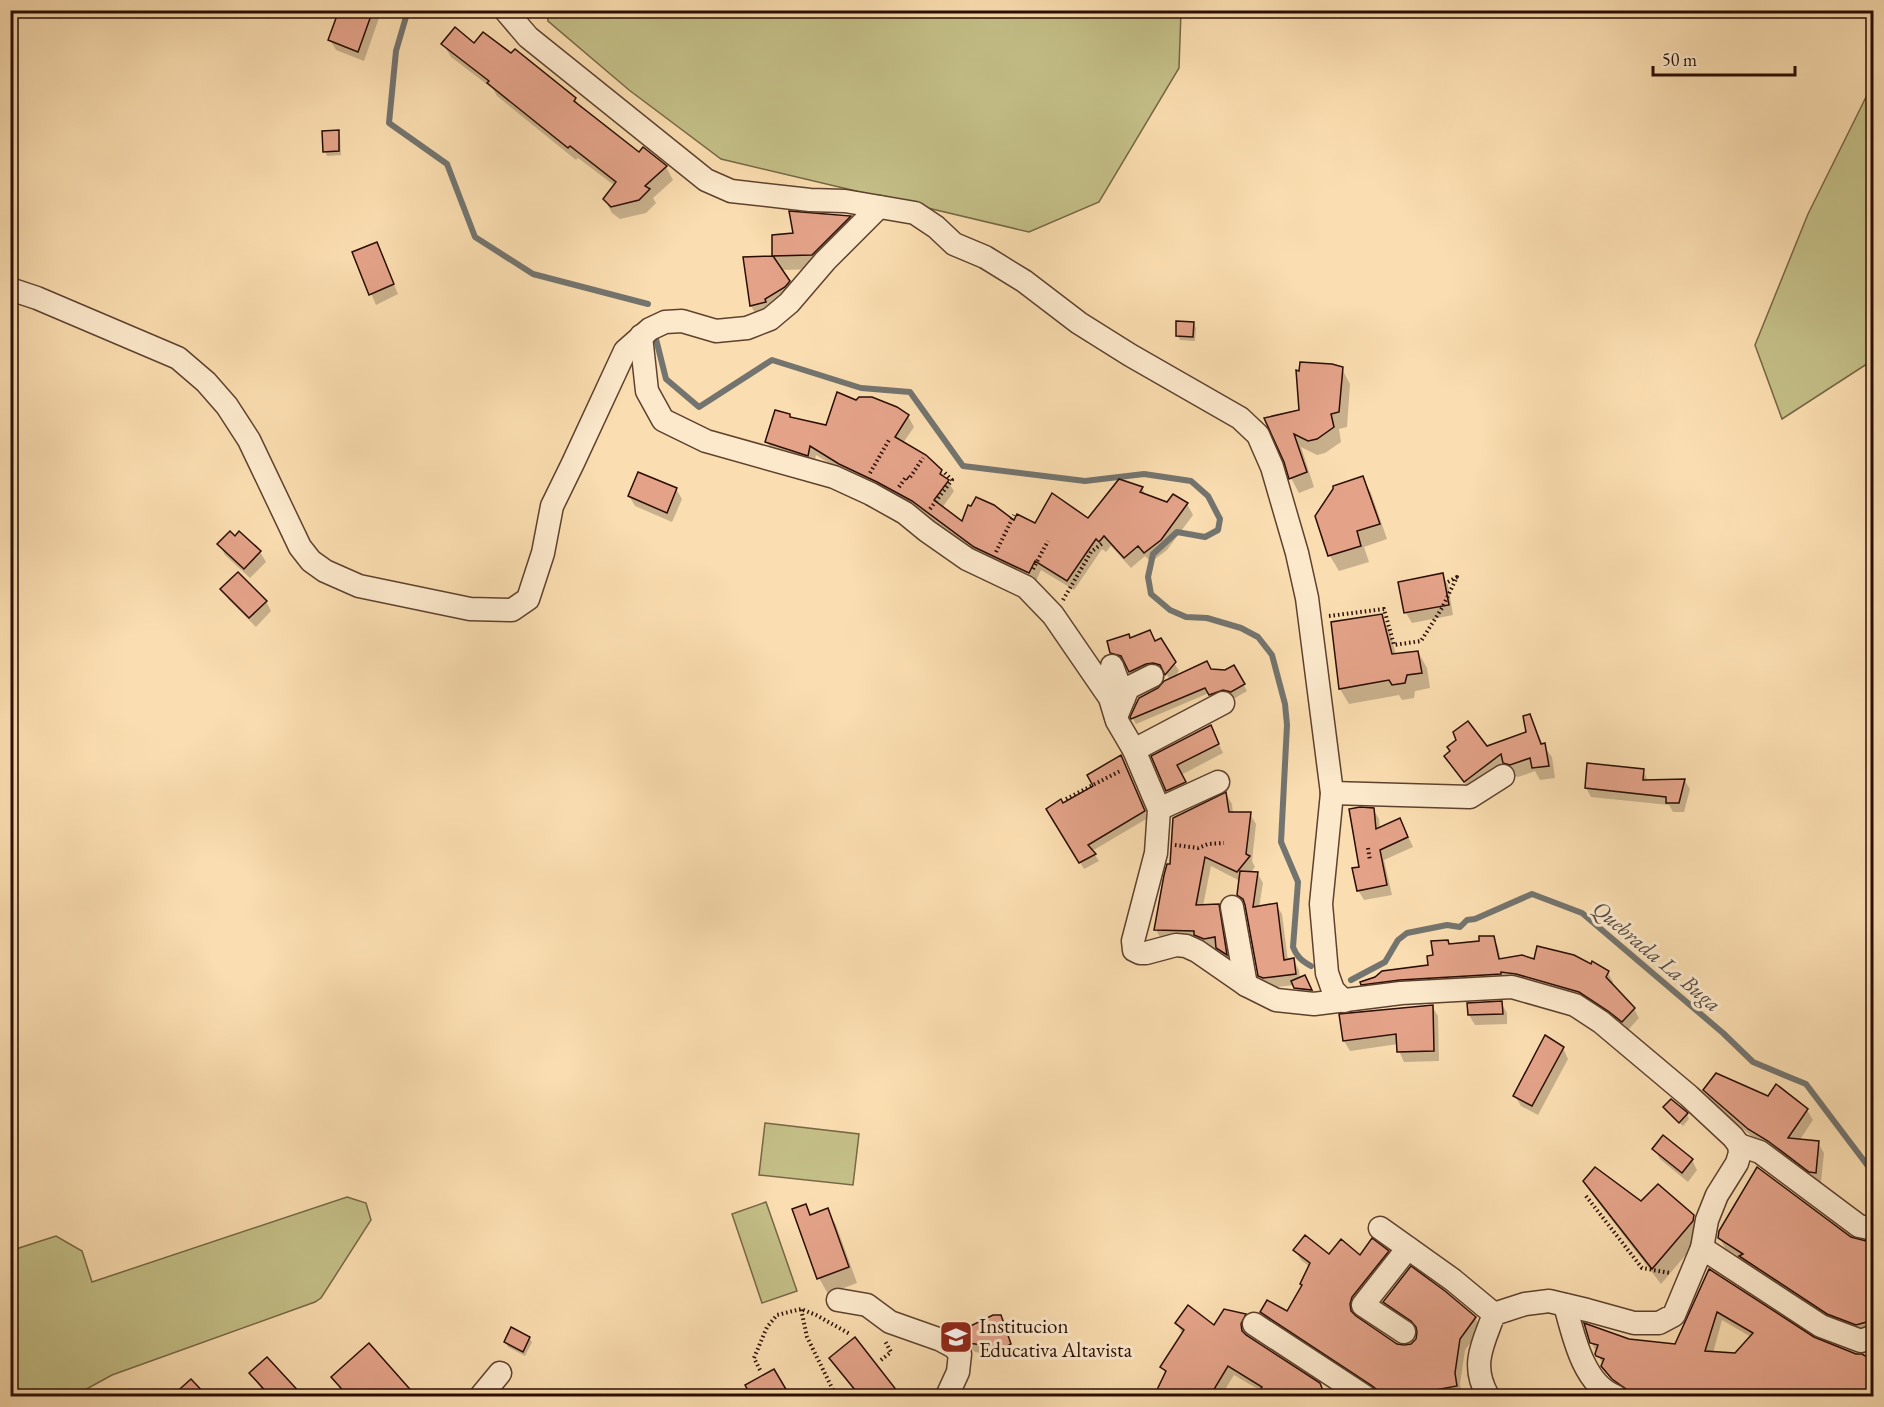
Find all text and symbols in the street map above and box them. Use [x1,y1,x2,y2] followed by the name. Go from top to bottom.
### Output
[1653,39,1796,77] scale bar
[1662,48,1697,71] text: 50 m
[1587,894,1727,1018] water label: Quebrada La Buga
[979,1312,1133,1363] place label: Institucion Educativa Altavista
[938,1319,974,1355] school or university icon: Institucion Educativa Altavista

